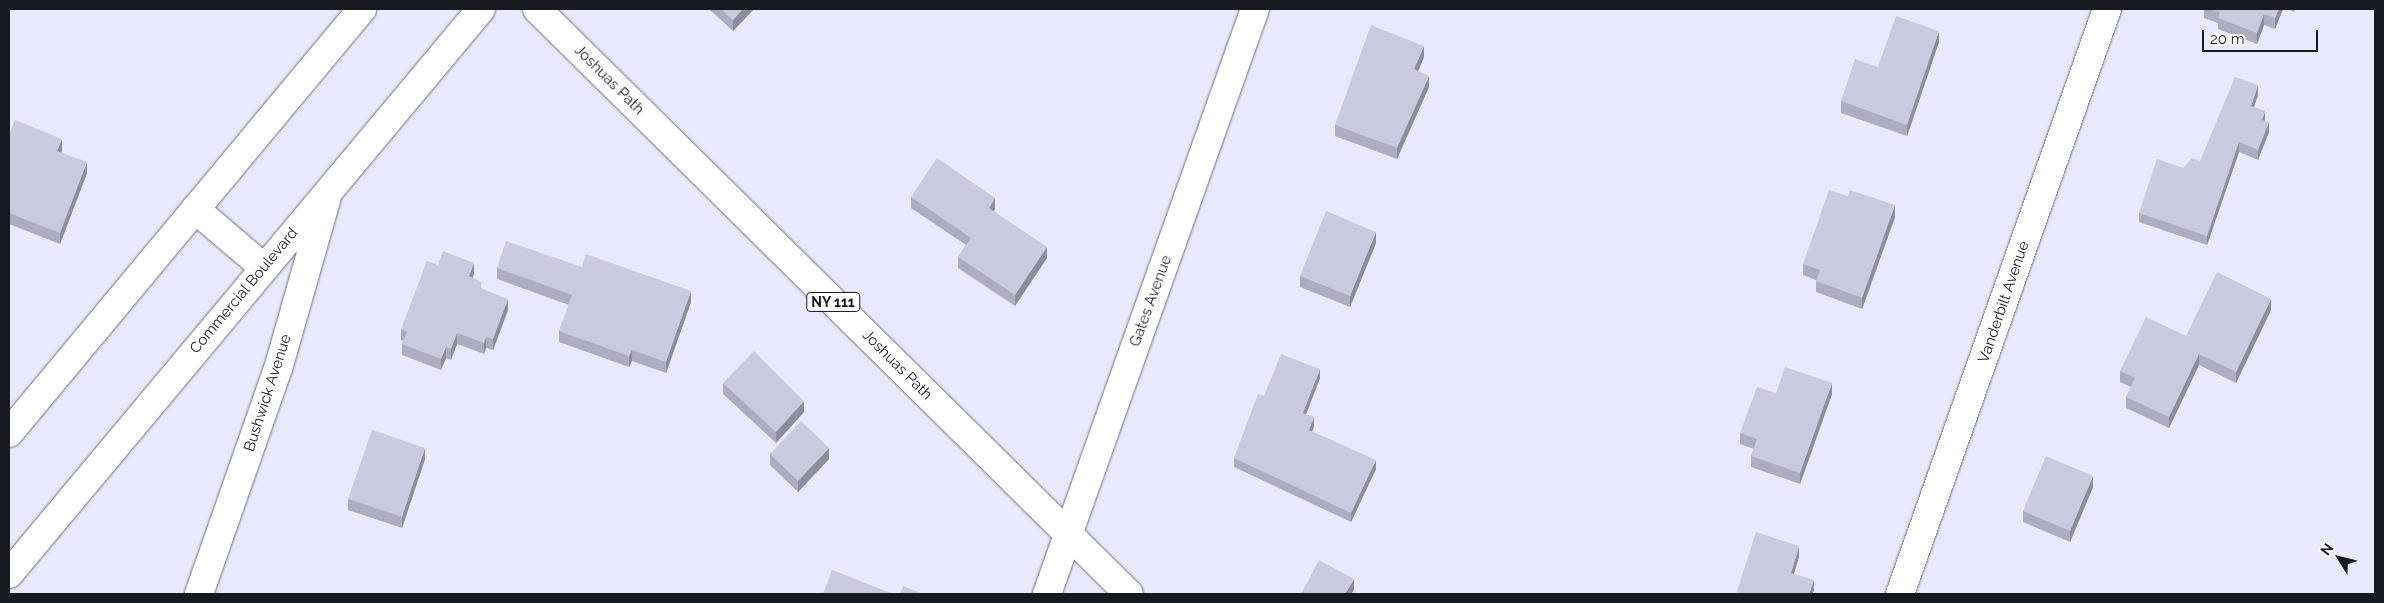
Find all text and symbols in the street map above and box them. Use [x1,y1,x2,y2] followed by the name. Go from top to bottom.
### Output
[2204,20,2320,52] scale bar
[2210,30,2245,48] text: 20 m
[570,41,648,119] street label: Joshuas Path
[186,224,302,358] street label: Commercial Boulevard
[1975,239,2033,365] street label: Vanderbilt Avenue
[1126,253,1176,349] street label: Gates Avenue
[806,290,860,314] road number: NY 111
[858,326,936,404] street label: Joshuas Path
[240,332,296,454] street label: Bushwick Avenue
[2314,533,2364,583] north arrow
[2317,540,2336,558] text: N

